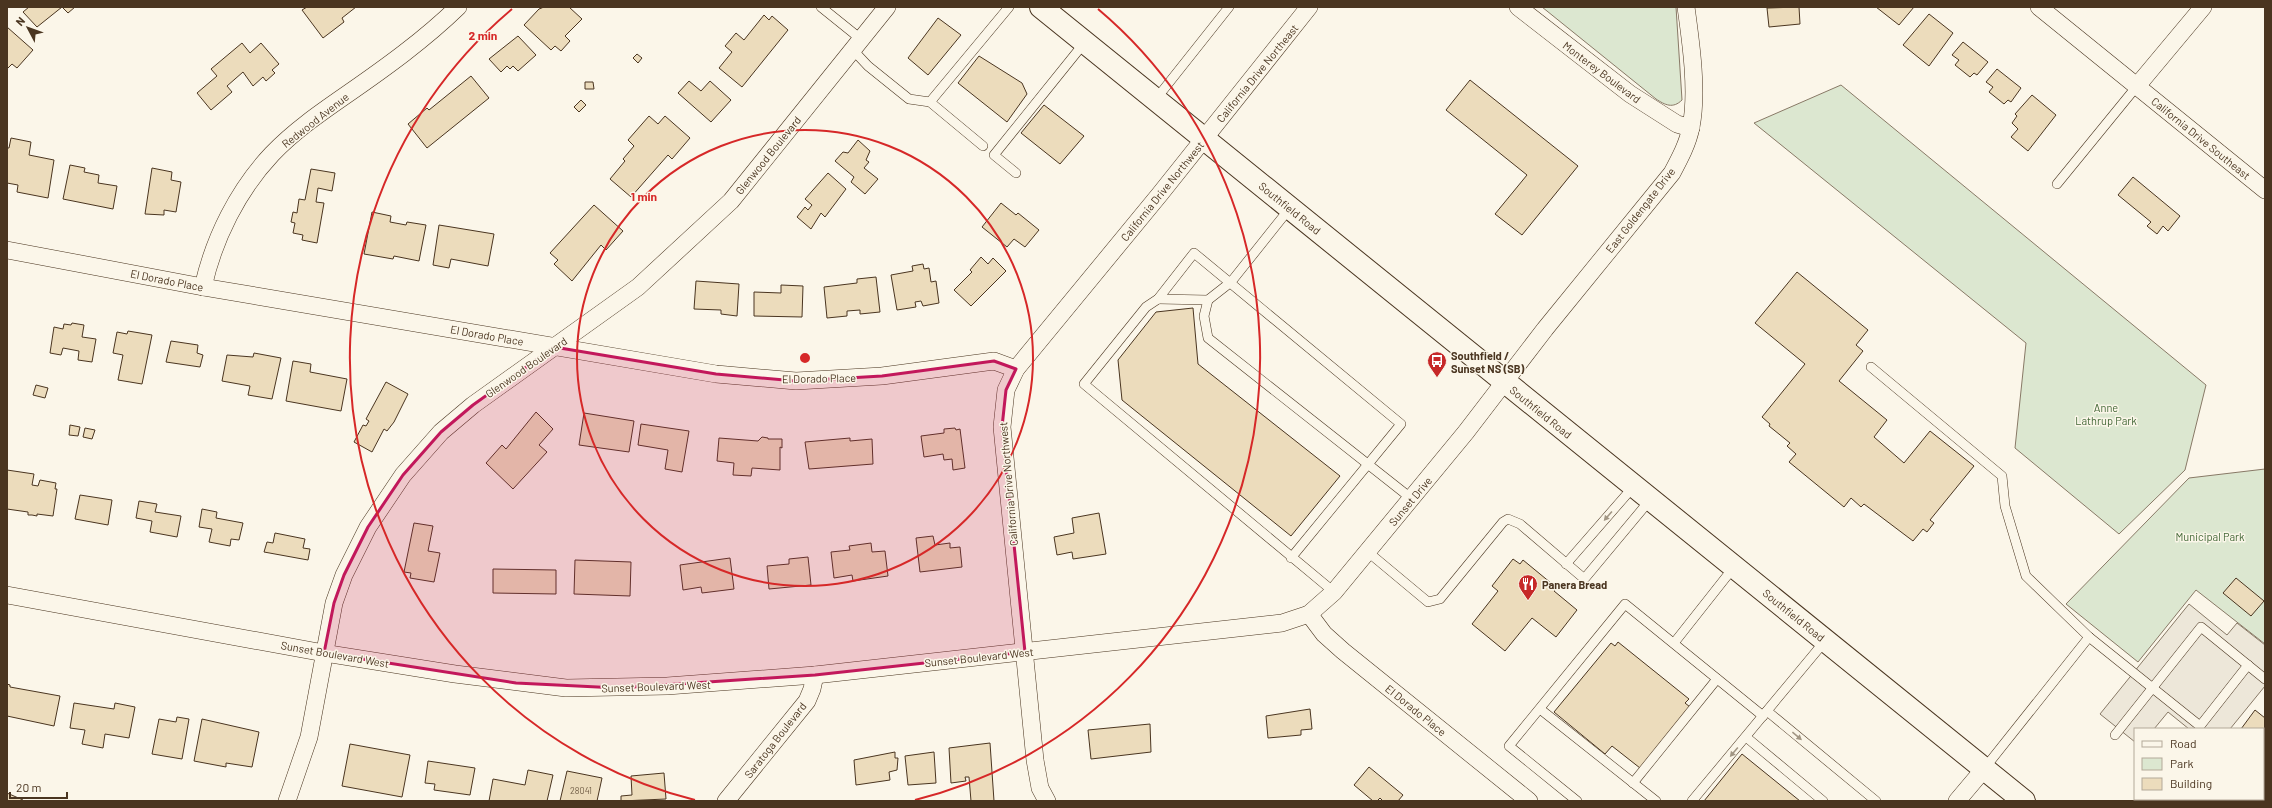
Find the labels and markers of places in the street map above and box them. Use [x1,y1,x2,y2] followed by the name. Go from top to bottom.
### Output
[1451,349,1525,375] place label: Southfield / Sunset NS (SB)
[1426,350,1448,378] bus stop icon: Southfield / Sunset NS (SB)
[798,351,812,365] centre of rings
[1517,573,1539,601] restaurant icon: Panera Bread
[1542,578,1607,591] place label: Panera Bread

